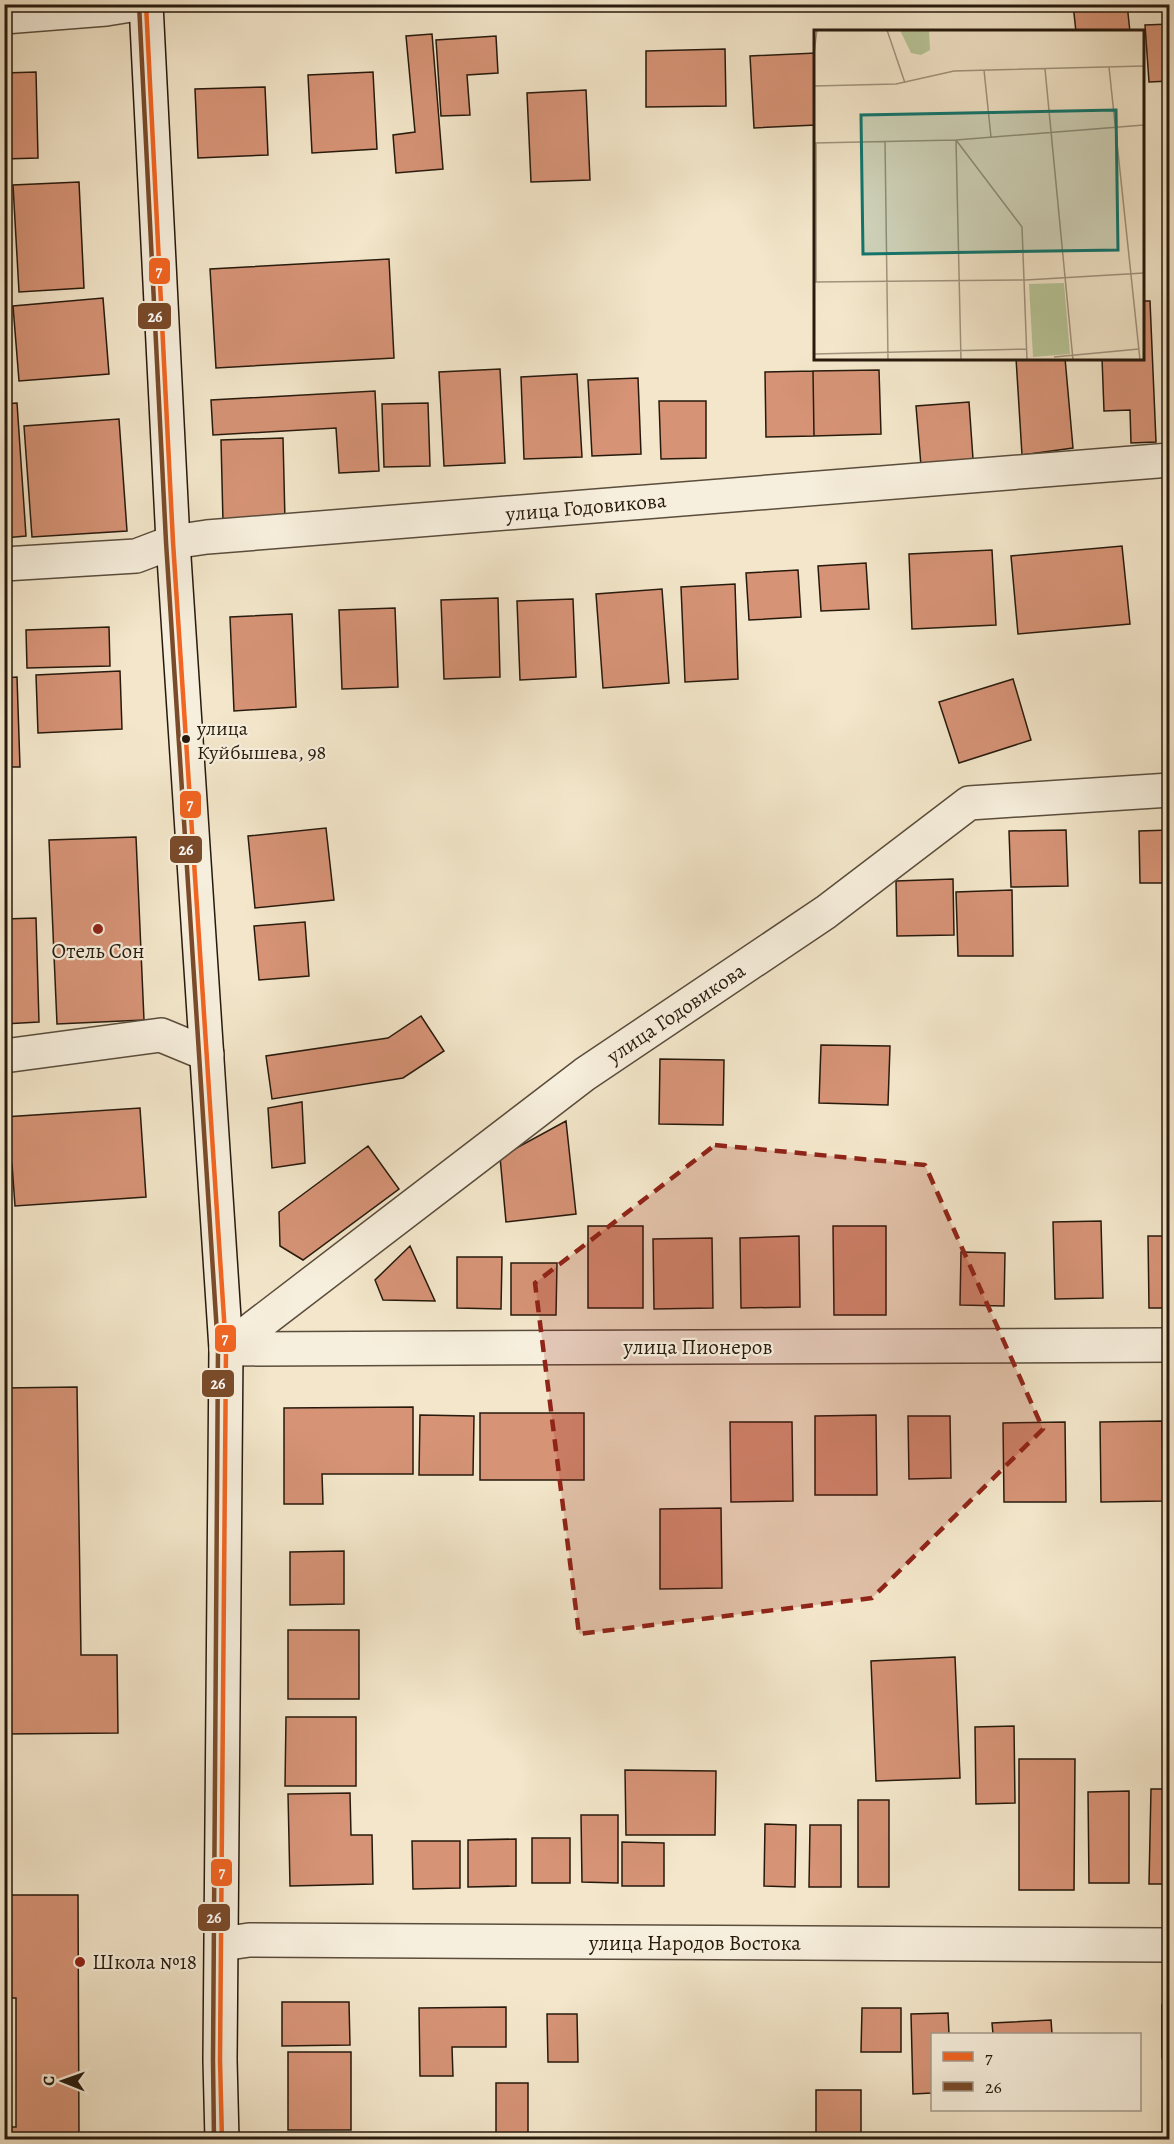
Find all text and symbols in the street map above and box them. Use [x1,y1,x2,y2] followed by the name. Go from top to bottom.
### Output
[814,30,1144,360] inset map
[148,257,171,285] line badge: 7
[156,261,163,283] text: 7
[137,302,172,330] line badge: 26
[147,306,163,328] text: 26
[503,486,668,528] street label: улица Годовикова
[196,715,326,766] place label: улица Куйбышева, 98
[180,733,192,745] marker: улица Куйбышева, 98
[179,790,202,819] line badge: 7
[187,794,194,816] text: 7
[169,835,203,864] line badge: 26
[178,839,194,861] text: 26
[91,922,105,936] marker: Отель Сон
[52,937,144,965] place label: Отель Сон
[600,956,751,1070] street label: улица Годовикова
[214,1324,237,1353] line badge: 7
[222,1328,229,1350] text: 7
[623,1333,772,1361] street label: улица Пионеров
[201,1369,235,1398] line badge: 26
[210,1373,226,1395] text: 26
[210,1858,233,1887] line badge: 7
[219,1862,226,1884] text: 7
[197,1903,231,1932] line badge: 26
[206,1907,222,1929] text: 26
[588,1929,801,1957] street label: улица Народов Востока
[92,1948,197,1976] place label: Школа №18
[73,1955,87,1969] marker: Школа №18
[931,2033,1141,2111] legend
[985,2045,993,2069] text: 7
[33,2051,93,2111] north arrow
[38,2075,60,2086] text: С
[985,2075,1002,2099] text: 26

